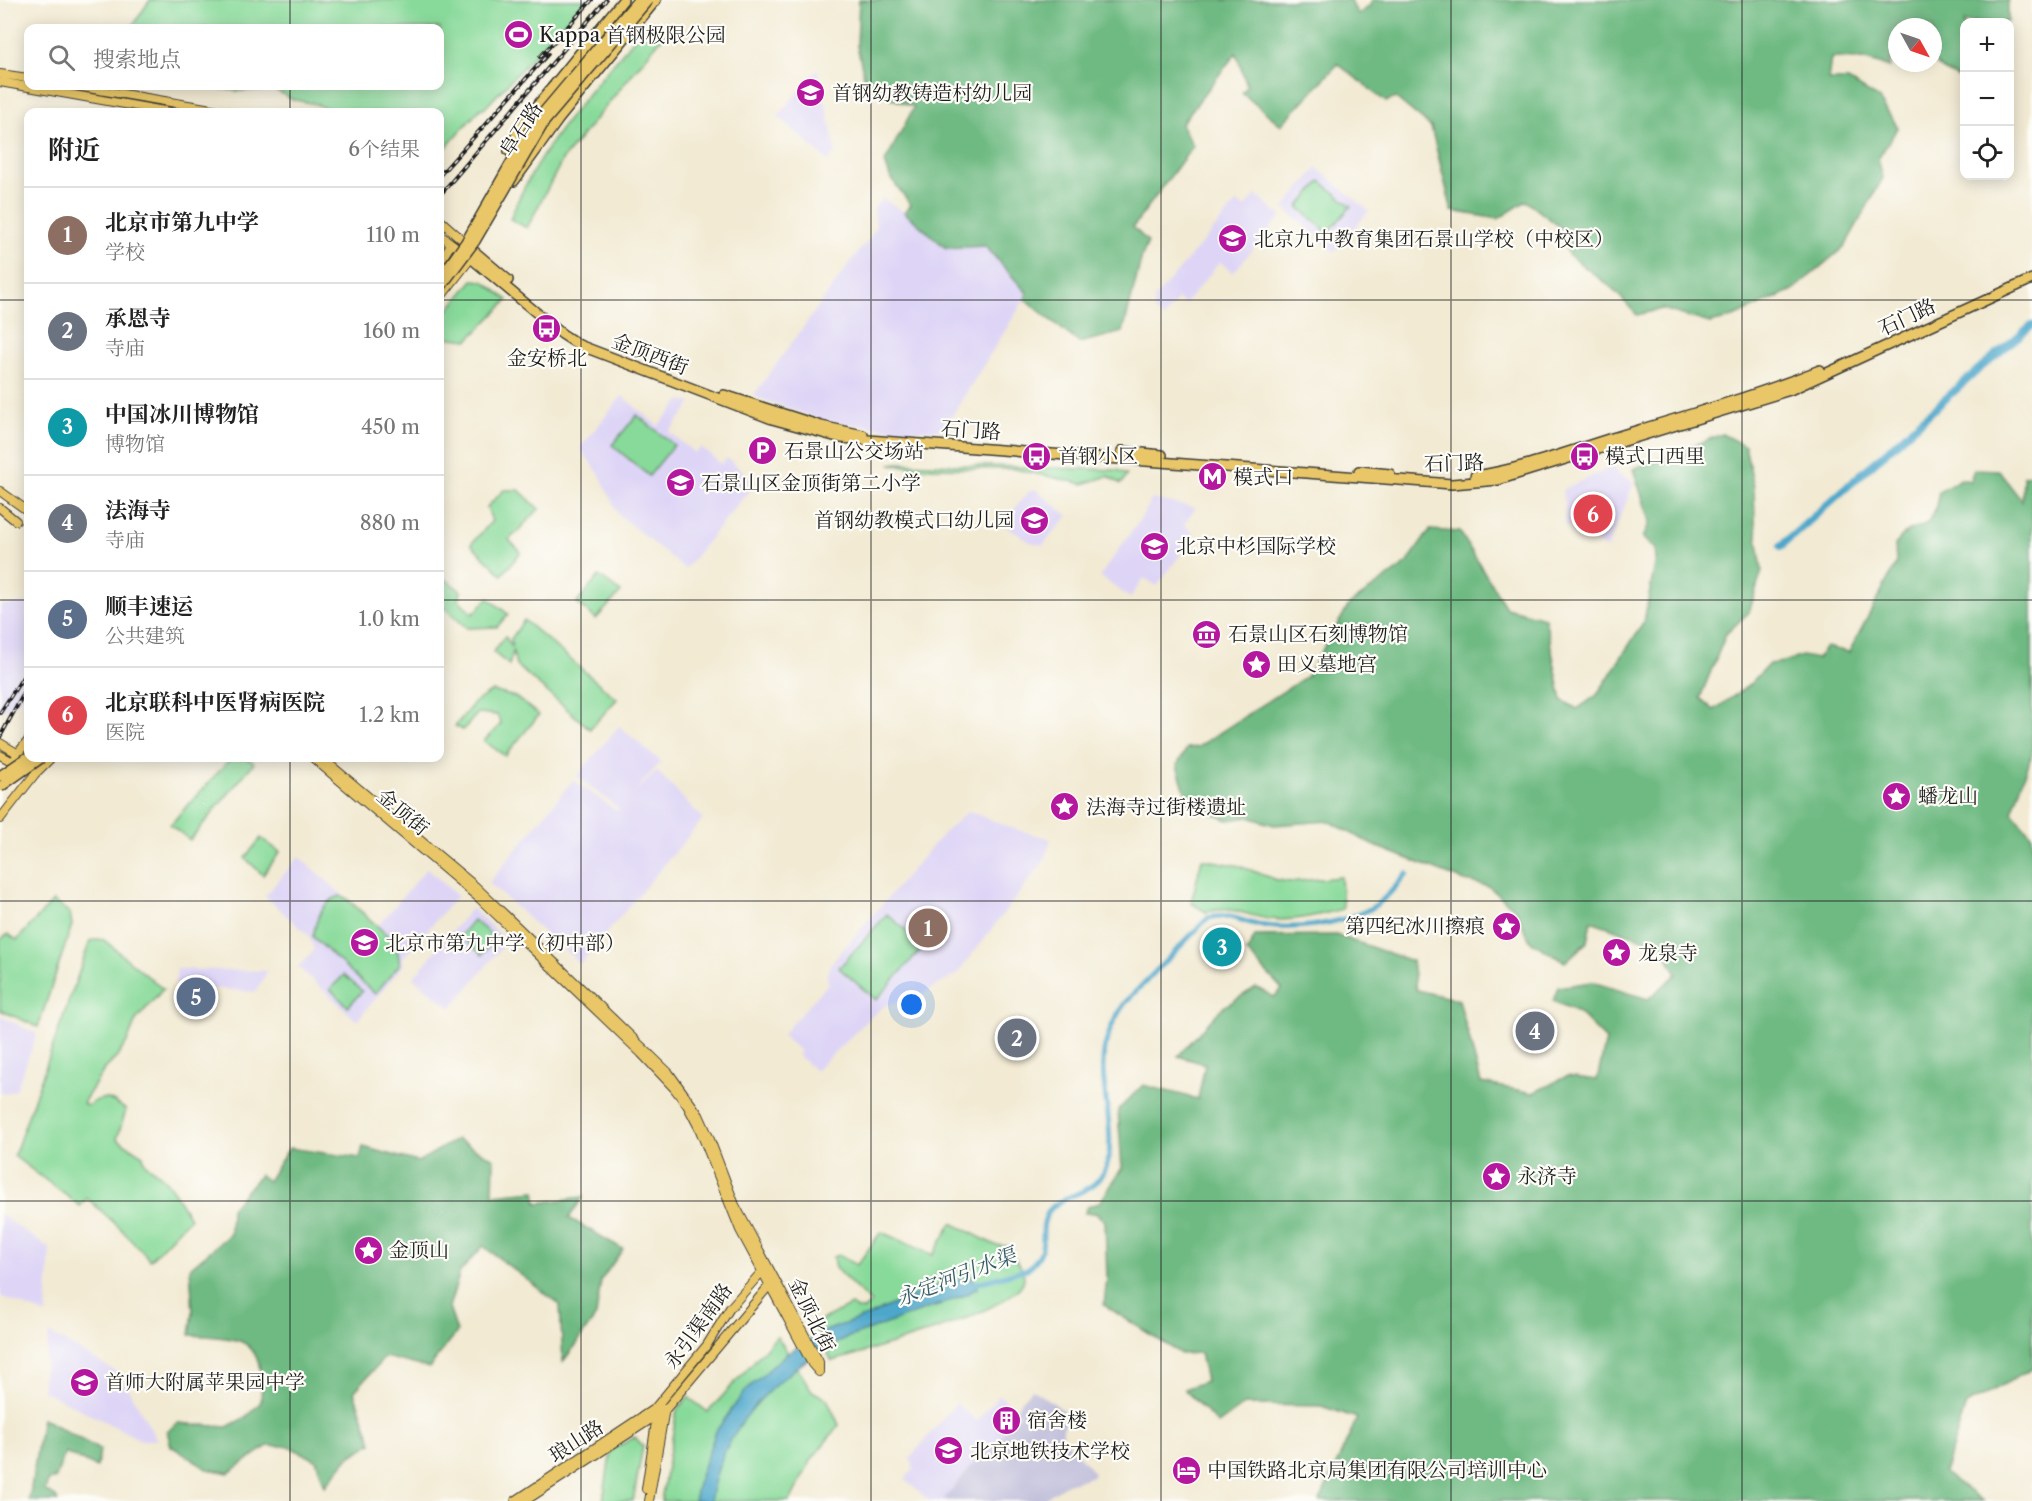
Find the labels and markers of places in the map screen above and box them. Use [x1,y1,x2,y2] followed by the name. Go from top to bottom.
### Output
[502,19,534,51] sports icon: Kappa 首钢极限公园
[539,23,725,47] place label: Kappa 首钢极限公园
[795,77,827,109] school or university icon: 首钢幼教铸造村幼儿园
[832,81,1032,105] place label: 首钢幼教铸造村幼儿园
[1217,223,1249,255] school or university icon: 北京九中教育集团石景山学校（中校区）
[1254,227,1614,251] place label: 北京九中教育集团石景山学校（中校区）
[531,312,563,344] bus stop icon: 金安桥北
[507,346,587,370] place label: 金安桥北
[747,435,779,467] parking icon: 石景山公交场站
[784,439,924,463] place label: 石景山公交场站
[1021,440,1053,472] bus stop icon: 首钢小区
[1568,440,1600,472] bus stop icon: 模式口西里
[1058,444,1138,468] place label: 首钢小区
[1605,444,1705,468] place label: 模式口西里
[1196,461,1228,493] metro station icon: 模式口
[1233,465,1293,489] place label: 模式口
[664,467,696,499] school or university icon: 石景山区金顶街第二小学
[701,471,921,495] place label: 石景山区金顶街第二小学
[1574,492,1612,536] pin: 6
[1019,504,1051,536] school or university icon: 首钢幼教模式口幼儿园
[814,508,1014,532] place label: 首钢幼教模式口幼儿园
[1139,530,1171,562] school or university icon: 北京中杉国际学校
[1176,534,1336,558] place label: 北京中杉国际学校
[1191,618,1223,650] museum icon: 石景山区石刻博物馆
[1228,622,1408,646] place label: 石景山区石刻博物馆
[1240,648,1272,680] place icon: 田义墓地宫
[1277,652,1377,676] place label: 田义墓地宫
[1881,780,1913,812] place icon: 蟠龙山
[1918,784,1978,808] place label: 蟠龙山
[1049,791,1081,823] place icon: 法海寺过街楼遗址
[1086,795,1246,819] place label: 法海寺过街楼遗址
[908,906,948,950] pin: 1
[1490,910,1522,942] place icon: 第四纪冰川擦痕
[1345,914,1485,938] place label: 第四纪冰川擦痕
[1202,924,1242,970] pin: 3
[348,927,380,959] school or university icon: 北京市第九中学（初中部）
[385,931,625,955] place label: 北京市第九中学（初中部）
[1601,937,1633,969] place icon: 龙泉寺
[1638,941,1698,965] place label: 龙泉寺
[176,974,216,1020] pin: 5
[1516,1008,1555,1054] pin: 4
[998,1016,1036,1060] pin: 2
[1480,1160,1512,1192] place icon: 永济寺
[1517,1164,1577,1188] place label: 永济寺
[352,1234,384,1266] place icon: 金顶山
[389,1238,449,1262] place label: 金顶山
[68,1366,100,1398] school or university icon: 首师大附属苹果园中学
[105,1370,305,1394] place label: 首师大附属苹果园中学
[990,1404,1022,1436] building icon: 宿舍楼
[1027,1408,1087,1432] place label: 宿舍楼
[933,1435,965,1467] school or university icon: 北京地铁技术学校
[970,1439,1130,1463] place label: 北京地铁技术学校
[1170,1454,1202,1486] hotel icon: 中国铁路北京局集团有限公司培训中心
[1207,1458,1547,1482] place label: 中国铁路北京局集团有限公司培训中心

